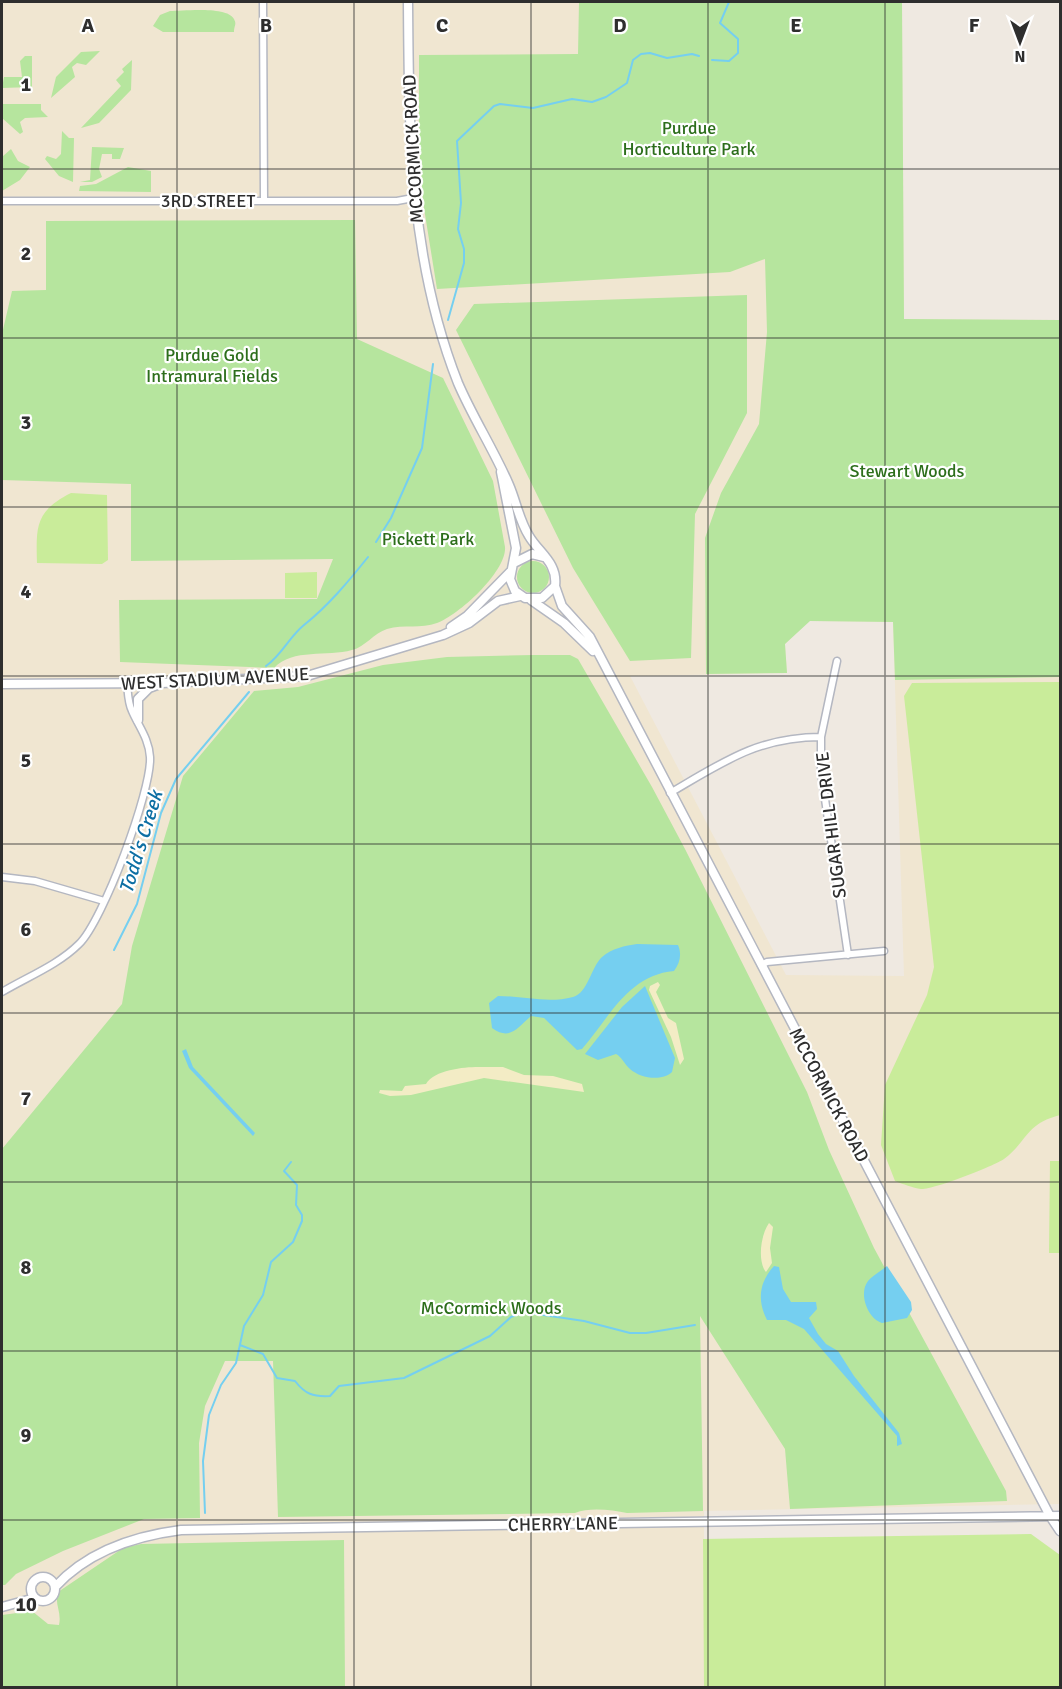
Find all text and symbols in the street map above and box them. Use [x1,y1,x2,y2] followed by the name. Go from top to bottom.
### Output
[990,12,1050,72] north arrow
[82,13,95,38] text: A
[260,13,272,38] text: B
[436,13,448,38] text: C
[613,13,627,38] text: D
[790,13,802,38] text: E
[969,13,980,38] text: F
[1014,46,1026,66] text: N
[21,72,32,97] text: 1
[398,74,428,224] street label: MCCORMICK ROAD
[622,117,756,160] park label: Purdue Horticulture Park
[161,190,255,212] street label: 3RD STREET
[21,241,31,266] text: 2
[146,344,278,387] park label: Purdue Gold Intramural Fields
[21,410,31,435] text: 3
[850,460,965,482] park label: Stewart Woods
[382,528,474,550] park label: Pickett Park
[21,579,32,604] text: 4
[120,663,310,695] street label: WEST STADIUM AVENUE
[21,748,31,773] text: 5
[811,751,851,899] street label: SUGAR HILL DRIVE
[114,786,169,896] water label: Todd's Creek
[21,917,32,942] text: 6
[784,1024,874,1166] street label: MCCORMICK ROAD
[21,1086,32,1111] text: 7
[21,1255,32,1280] text: 8
[420,1297,562,1319] park label: McCormick Woods
[21,1423,32,1448] text: 9
[508,1512,618,1536] street label: CHERRY LANE
[15,1592,37,1617] text: 10

